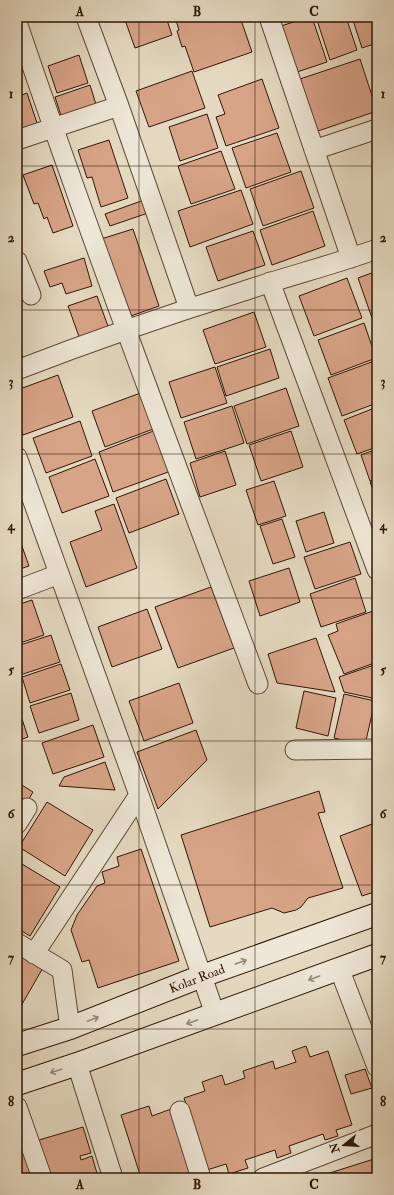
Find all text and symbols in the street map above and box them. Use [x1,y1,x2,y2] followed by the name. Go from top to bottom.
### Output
[75,4,85,20] text: A
[193,4,201,20] text: B
[309,4,319,20] text: C
[9,86,14,102] text: 1
[381,86,386,102] text: 1
[8,230,15,246] text: 2
[380,230,387,246] text: 2
[9,374,14,390] text: 3
[381,374,386,390] text: 3
[6,518,15,534] text: 4
[378,518,387,534] text: 4
[8,662,14,678] text: 5
[380,662,386,678] text: 5
[8,806,16,822] text: 6
[380,806,388,822] text: 6
[8,950,15,966] text: 7
[380,950,387,966] text: 7
[235,958,247,966] one-way arrow
[167,961,228,997] street label: Kolar Road
[308,974,320,982] one-way arrow
[87,1014,99,1022] one-way arrow
[186,1019,198,1027] one-way arrow
[51,1067,63,1075] one-way arrow
[8,1094,14,1110] text: 8
[380,1094,386,1110] text: 8
[324,1125,364,1165] north arrow
[327,1140,343,1156] text: N
[75,1177,85,1193] text: A
[193,1177,201,1193] text: B
[309,1177,319,1193] text: C

